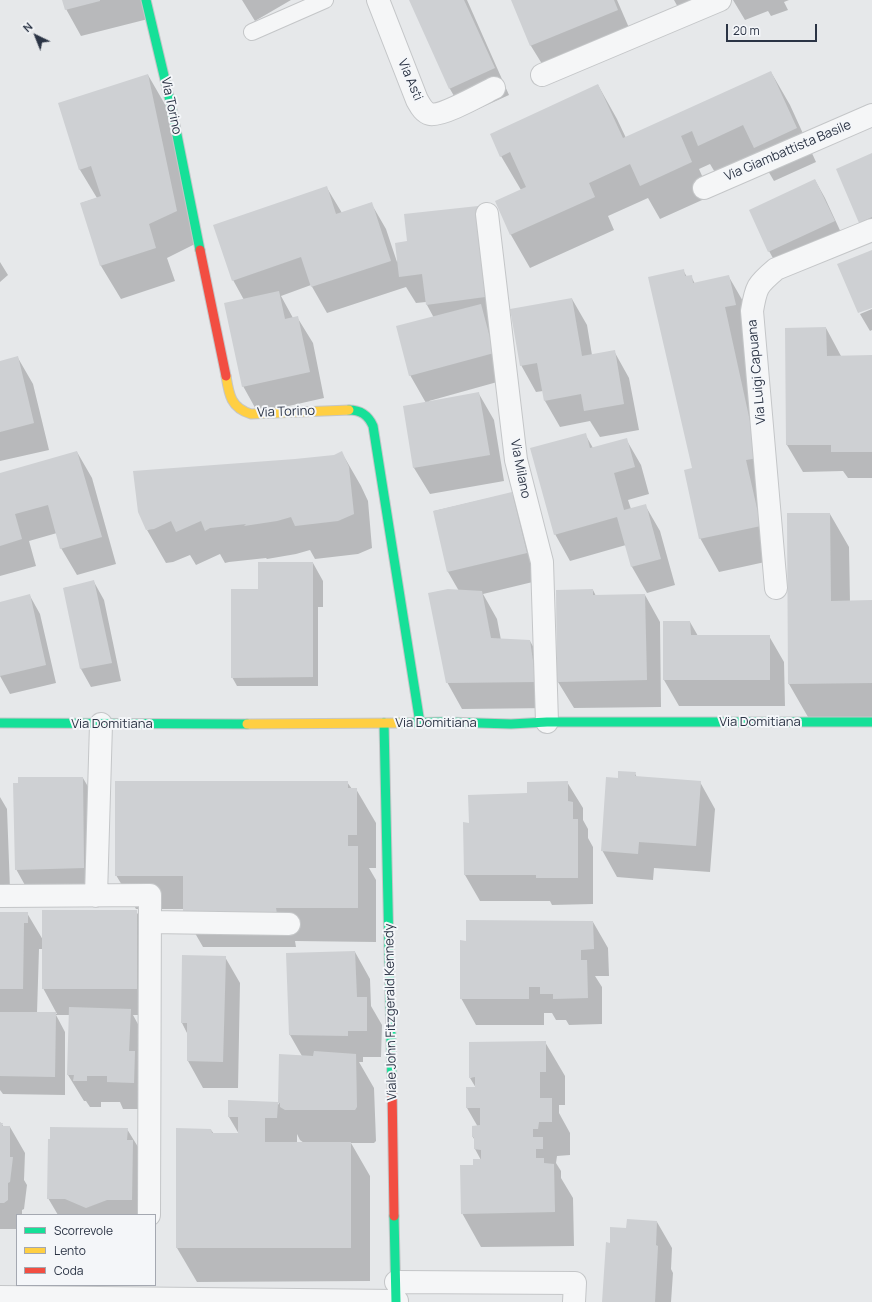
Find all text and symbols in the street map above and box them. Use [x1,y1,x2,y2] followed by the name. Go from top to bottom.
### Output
[16,16,56,56] north arrow
[728,16,819,42] scale bar
[19,19,35,35] text: N
[733,22,760,39] text: 20 m
[394,57,426,103] street label: Via Asti
[157,76,185,136] street label: Via Torino
[722,117,854,185] street label: Via Giambattista Basile
[745,319,769,425] street label: Via Luigi Capuana
[257,403,315,421] street label: Via Torino
[507,438,533,500] street label: Via Milano
[719,714,801,730] street label: Via Domitiana
[395,715,477,731] street label: Via Domitiana
[71,716,153,732] street label: Via Domitiana
[382,923,400,1101] street label: Viale John Fitzgerald Kennedy
[16,1214,156,1286] legend
[54,1222,113,1239] text: Scorrevole
[54,1242,86,1259] text: Lento
[54,1262,83,1279] text: Coda

